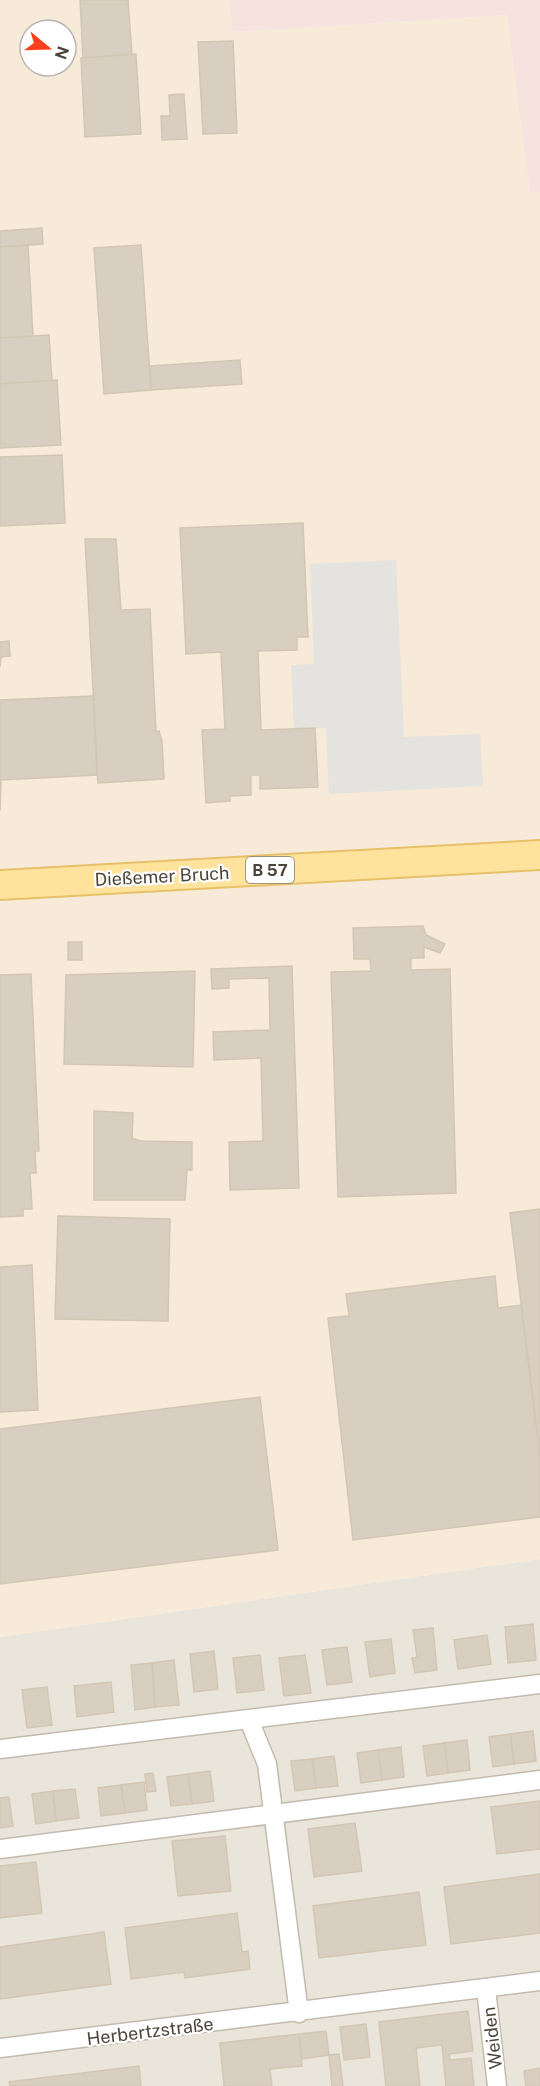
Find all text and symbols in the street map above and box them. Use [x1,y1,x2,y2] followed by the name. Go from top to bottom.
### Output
[18,18,78,78] north arrow
[51,44,73,62] text: N
[246,857,294,883] road number: B 57
[94,862,230,890] street label: Dießemer Bruch
[478,2006,506,2070] street label: Weiden
[85,2013,215,2049] street label: Herbertzstraße

